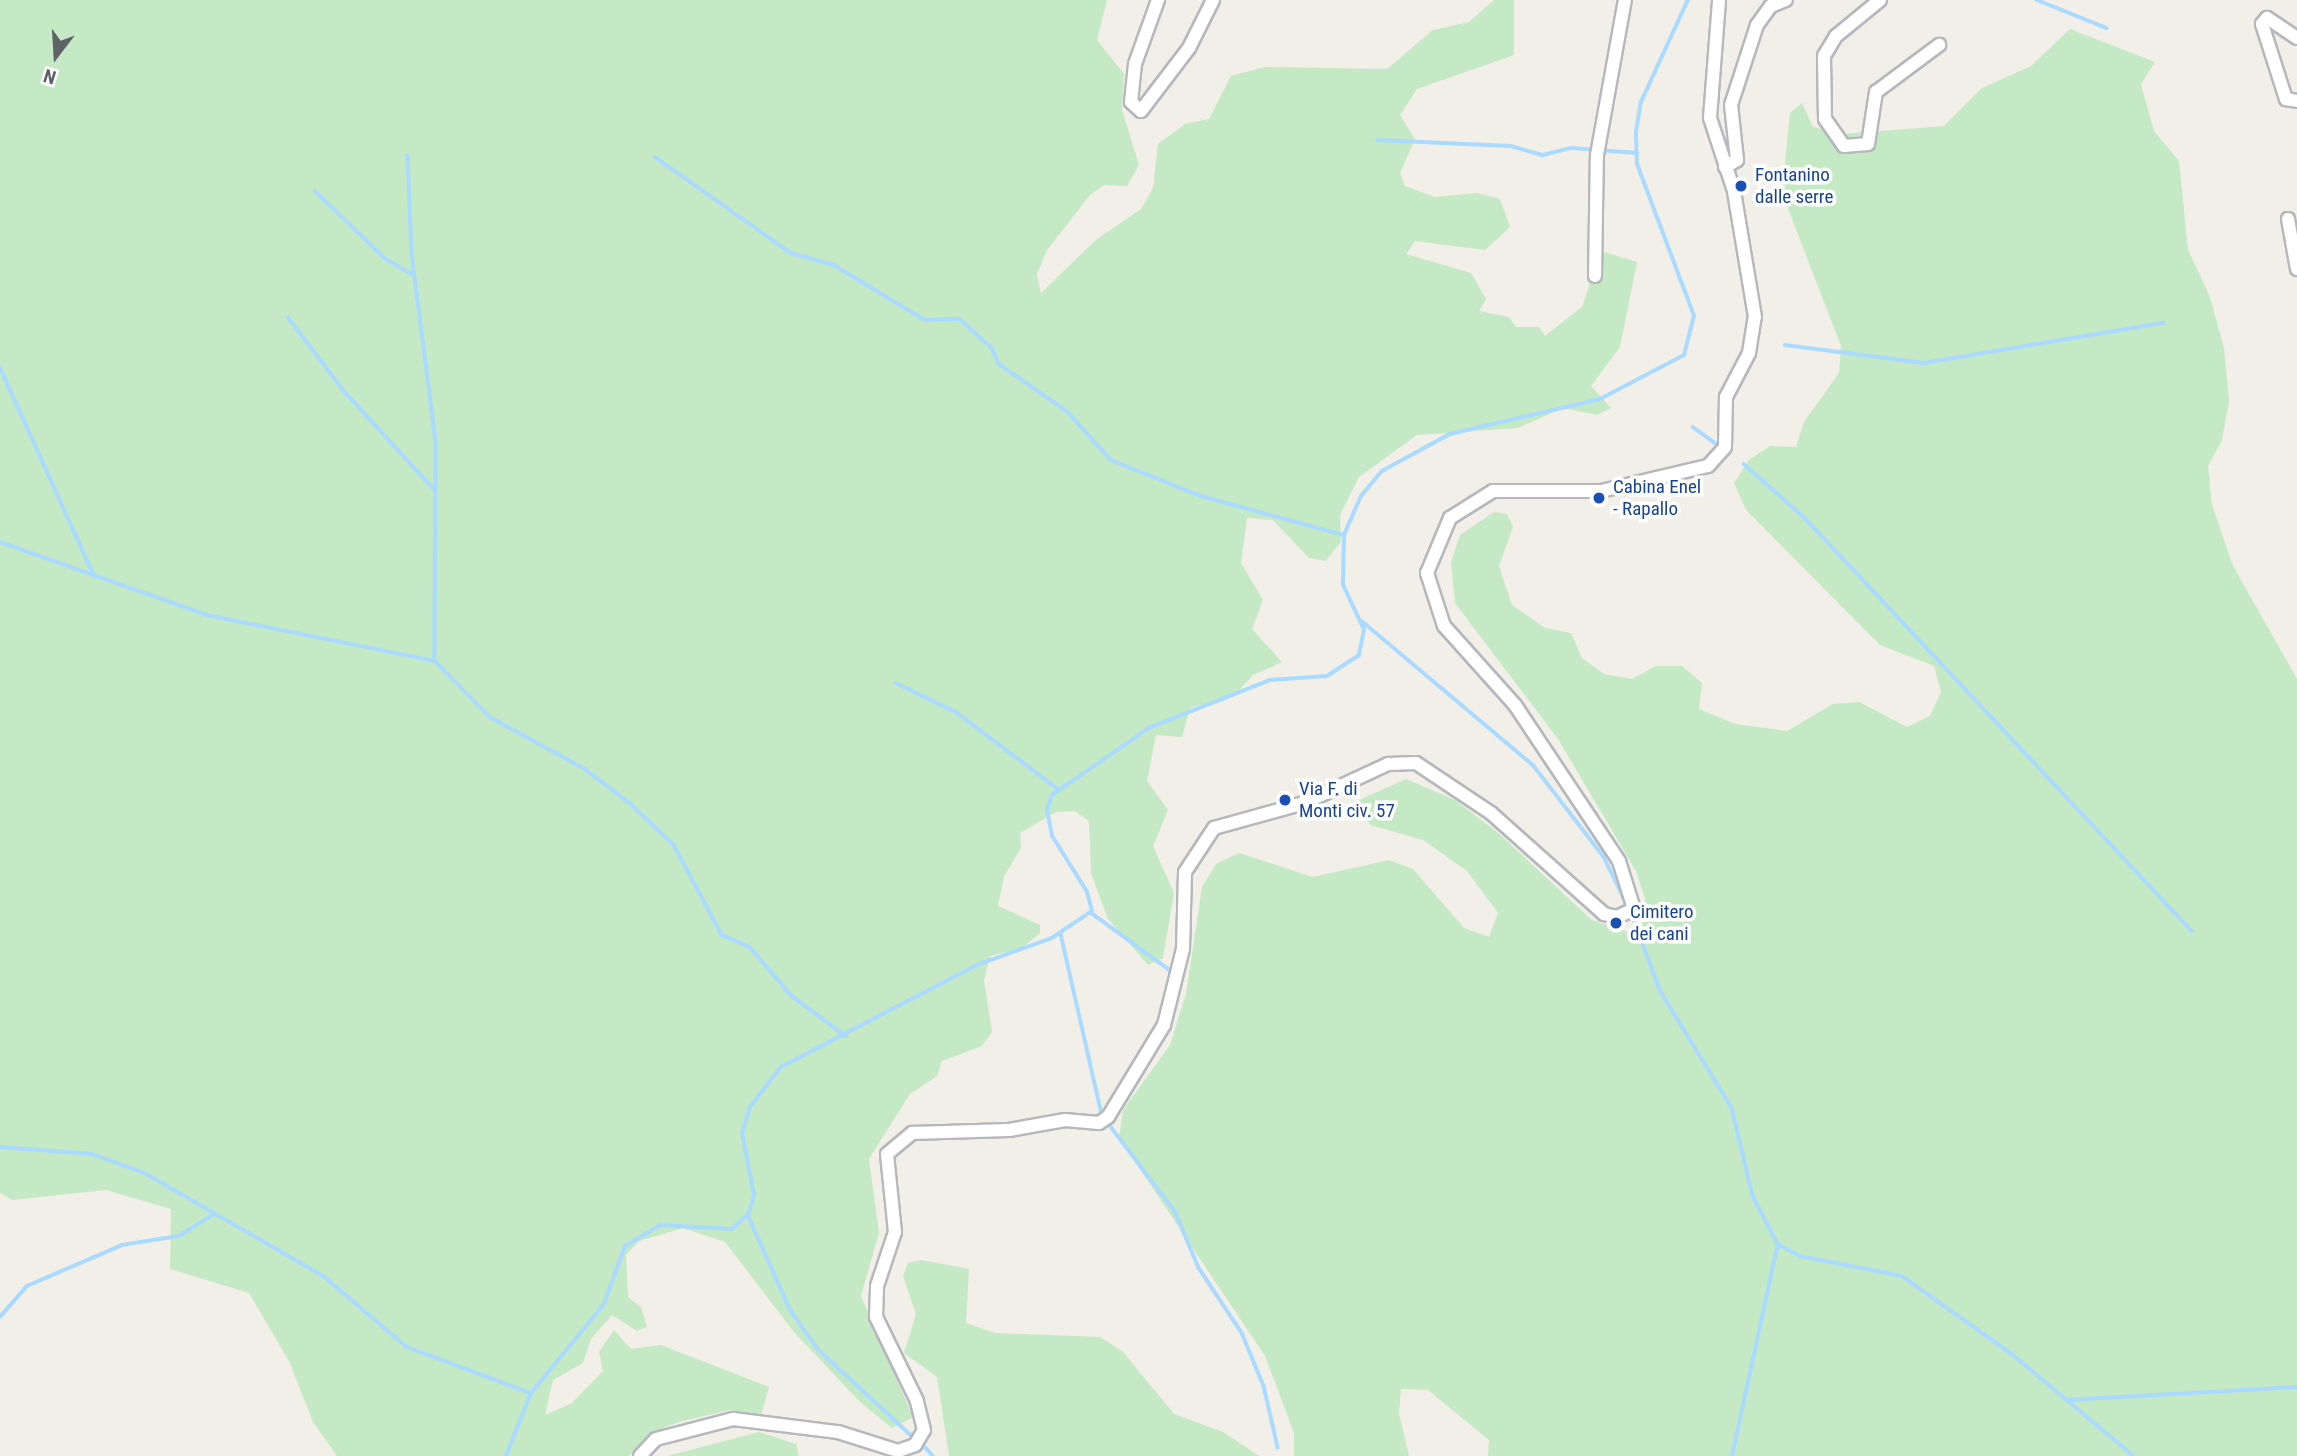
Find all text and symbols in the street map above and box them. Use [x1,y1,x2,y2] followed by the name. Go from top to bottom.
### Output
[21,21,91,91] north arrow
[41,64,59,89] text: N
[1755,164,1833,208] place label: Fontanino dalle serre
[1733,178,1749,194] marker: Fontanino dalle serre
[1613,476,1701,520] place label: Cabina Enel - Rapallo
[1591,490,1607,506] marker: Cabina Enel - Rapallo
[1299,778,1395,822] place label: Via F. di Monti civ. 57
[1277,792,1293,808] marker: Via F. di Monti civ. 57
[1630,901,1693,945] place label: Cimitero dei cani
[1608,915,1624,931] marker: Cimitero dei cani

